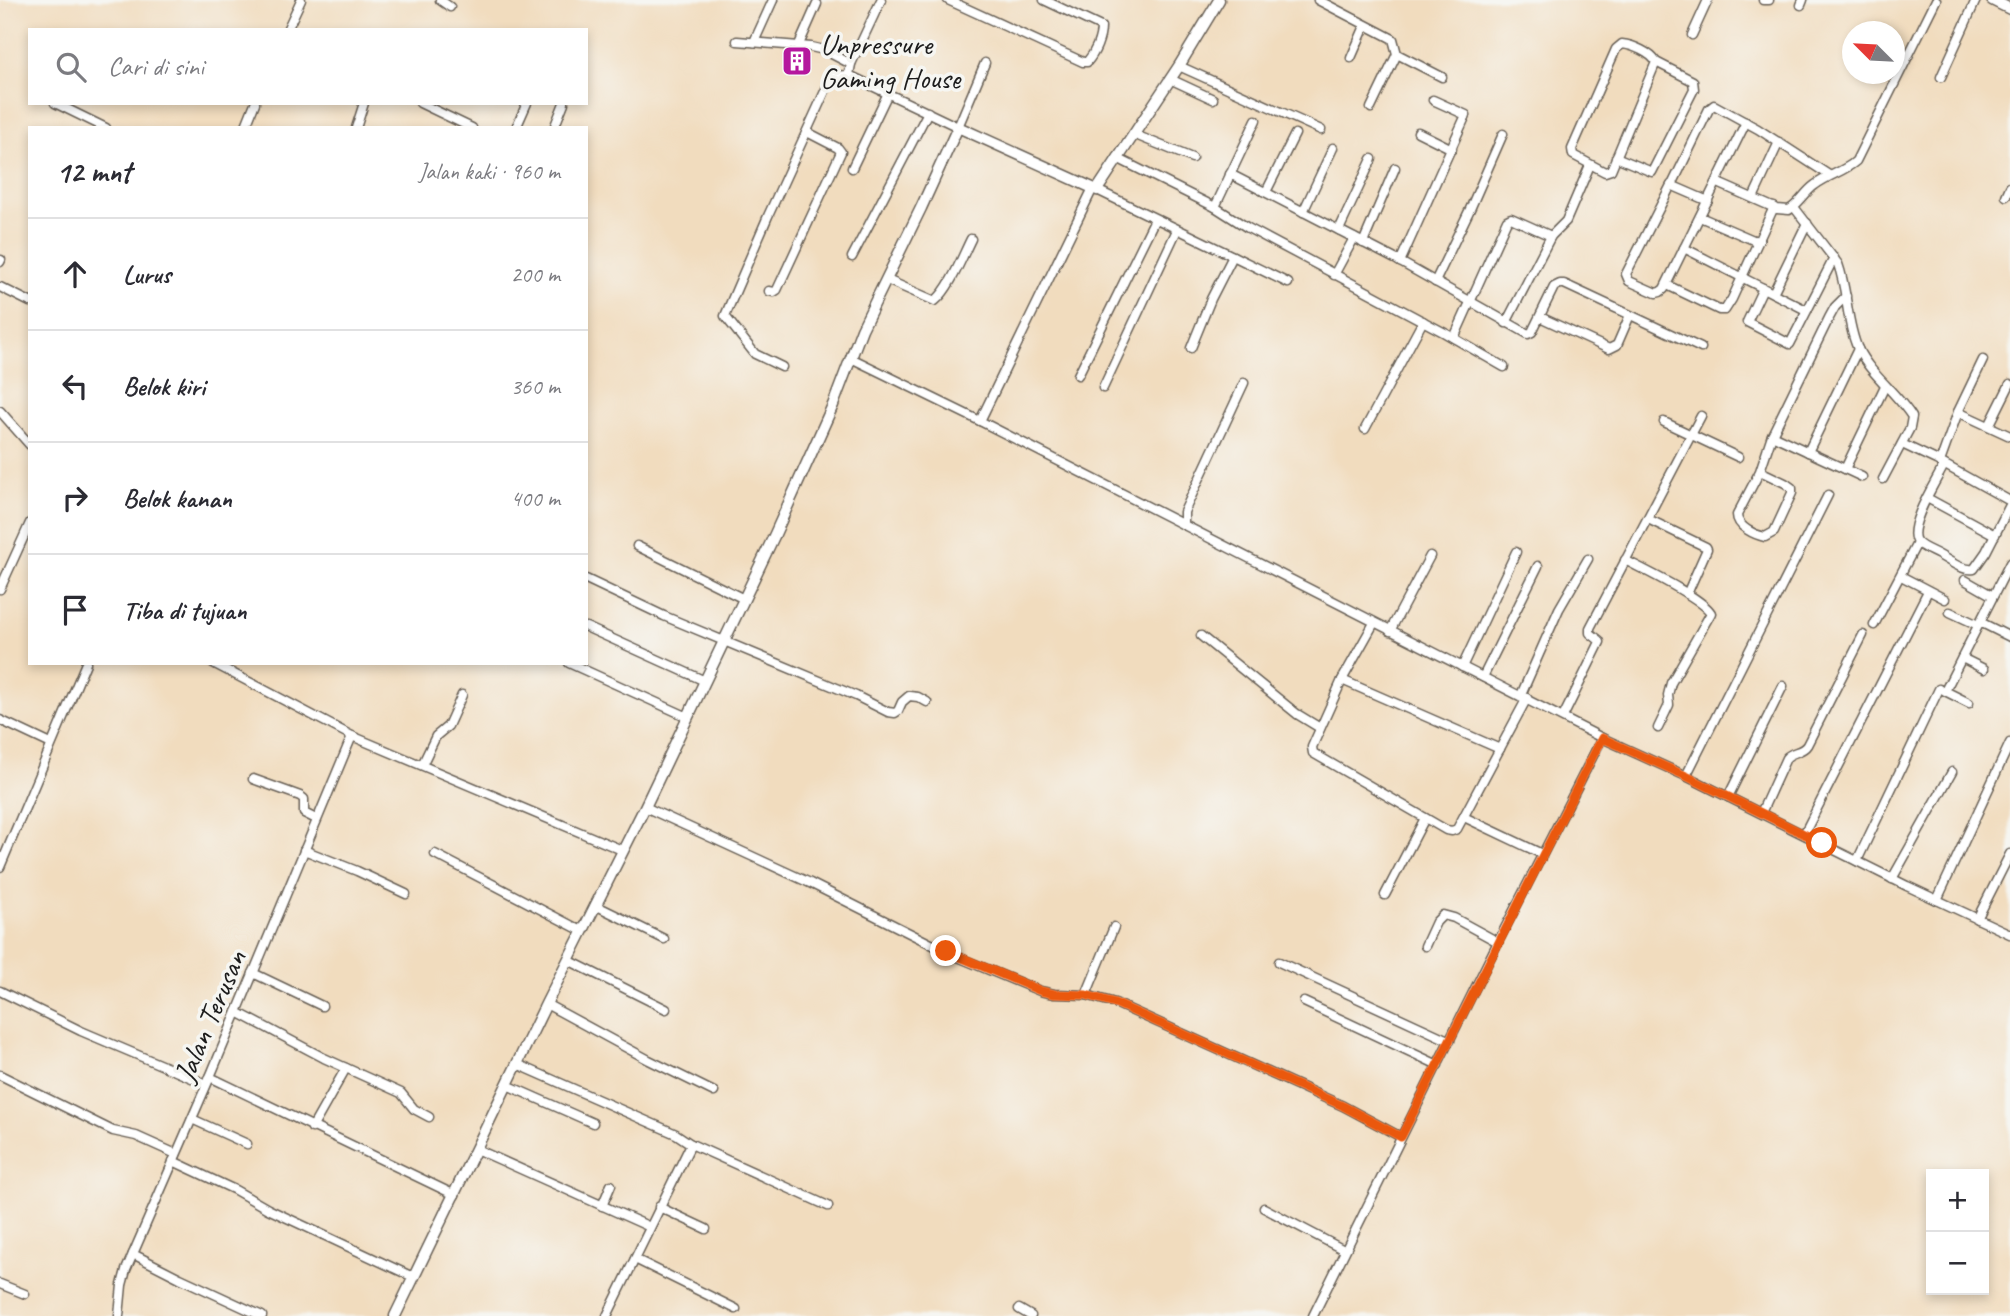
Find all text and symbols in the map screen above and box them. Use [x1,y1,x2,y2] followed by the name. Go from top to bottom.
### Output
[1842,21,1905,84] north arrow
[820,25,962,97] place label: Unpressure Gaming House
[28,28,588,105] search box
[780,44,814,78] building icon: Unpressure Gaming House
[52,48,90,86] icon: search
[108,50,204,83] text: Cari di sini
[56,153,131,191] text: 12 mnt
[418,157,560,186] text: Jalan kaki · 960 m
[56,255,94,293] icon: ahead
[123,258,171,291] text: Lurus
[511,260,560,289] text: 200 m
[56,367,94,405] icon: left
[123,370,205,403] text: Belok kiri
[511,372,560,401] text: 360 m
[56,479,94,517] icon: right
[123,482,232,515] text: Belok kanan
[511,484,560,513] text: 400 m
[56,591,94,629] icon: arrive
[123,594,247,627] text: Tiba di tujuan
[1806,827,1837,858] route start
[930,935,961,966] route end
[164,944,255,1089] street label: Jalan Terusan
[1926,1169,1989,1295] map controls
[1926,1169,1989,1232] button: +
[1926,1232,1989,1295] button: −

